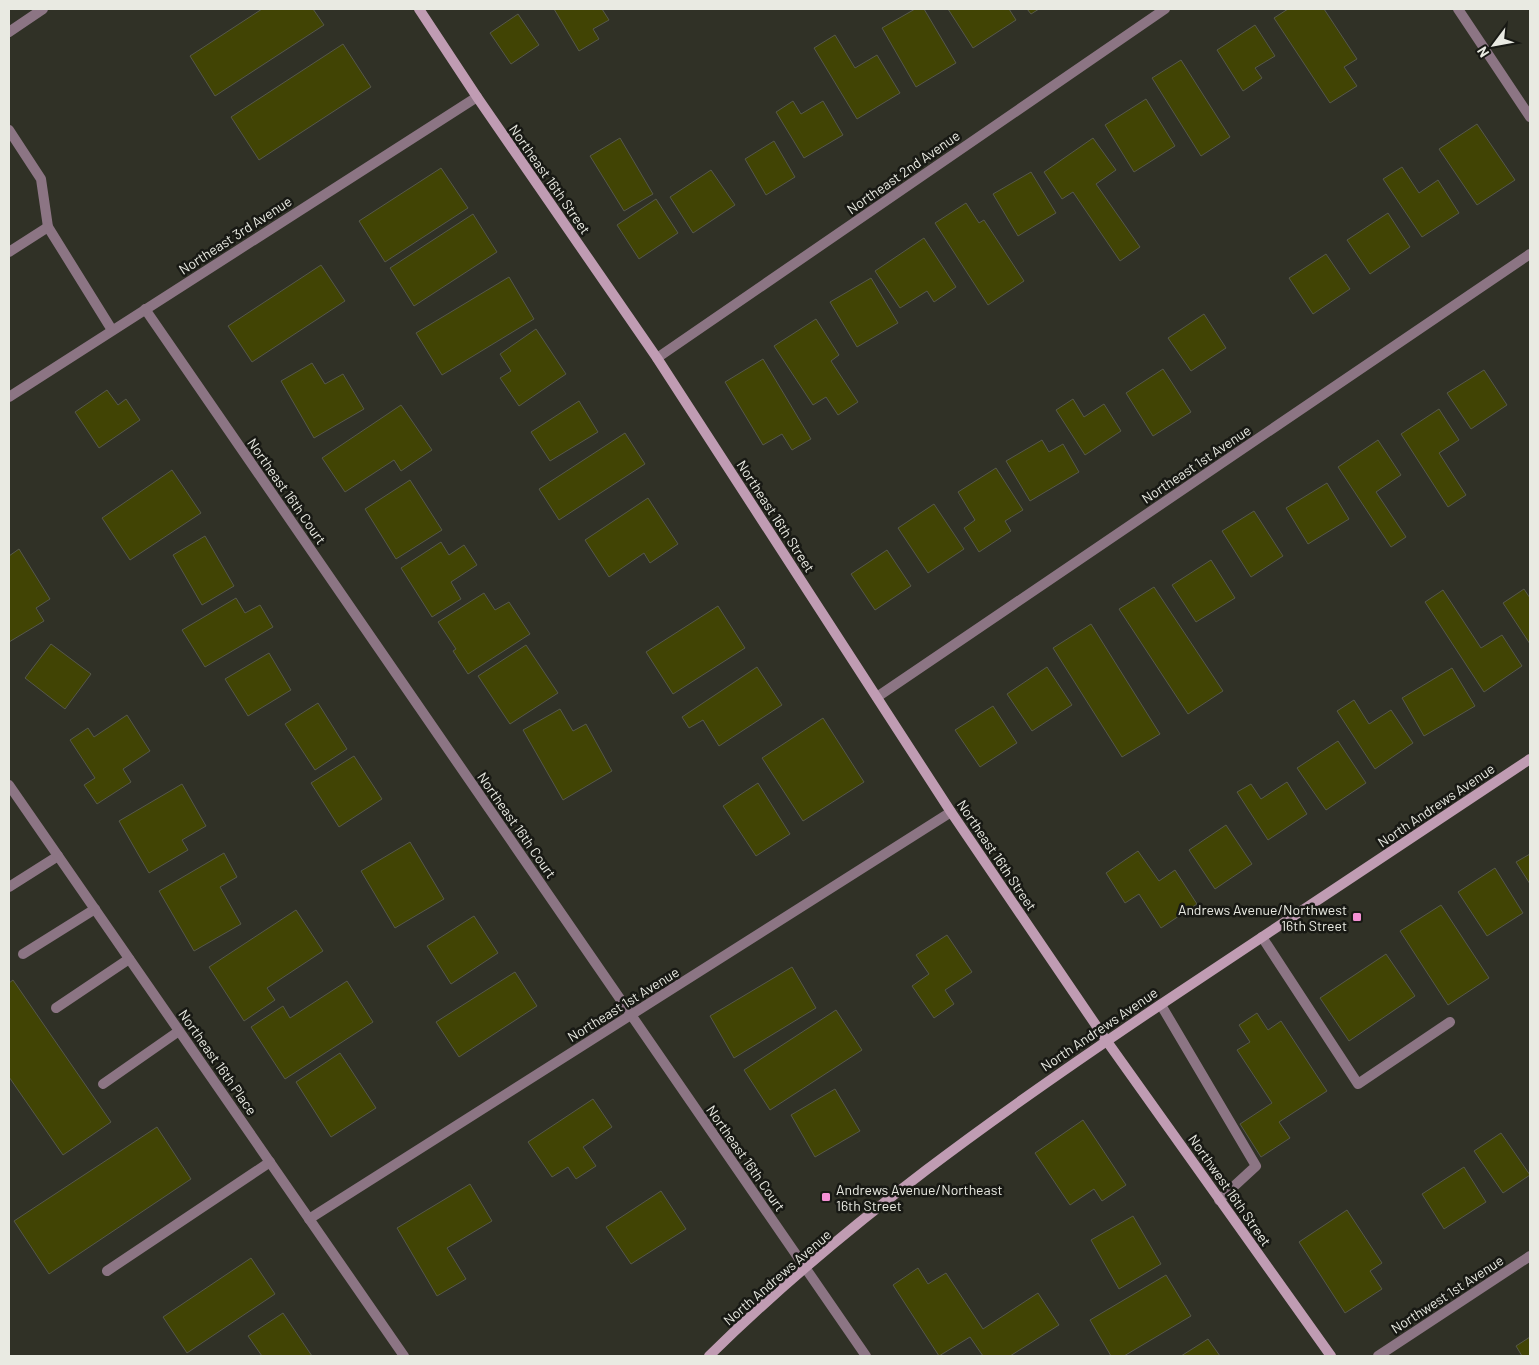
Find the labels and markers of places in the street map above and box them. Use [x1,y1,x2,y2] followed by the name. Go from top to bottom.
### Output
[1178,901,1347,934] place label: Andrews Avenue/Northwest 16th Street
[1351,911,1363,923] marker: Andrews Avenue/Northwest 16th Street
[836,1181,1002,1214] place label: Andrews Avenue/Northeast 16th Street
[820,1191,832,1203] marker: Andrews Avenue/Northeast 16th Street

